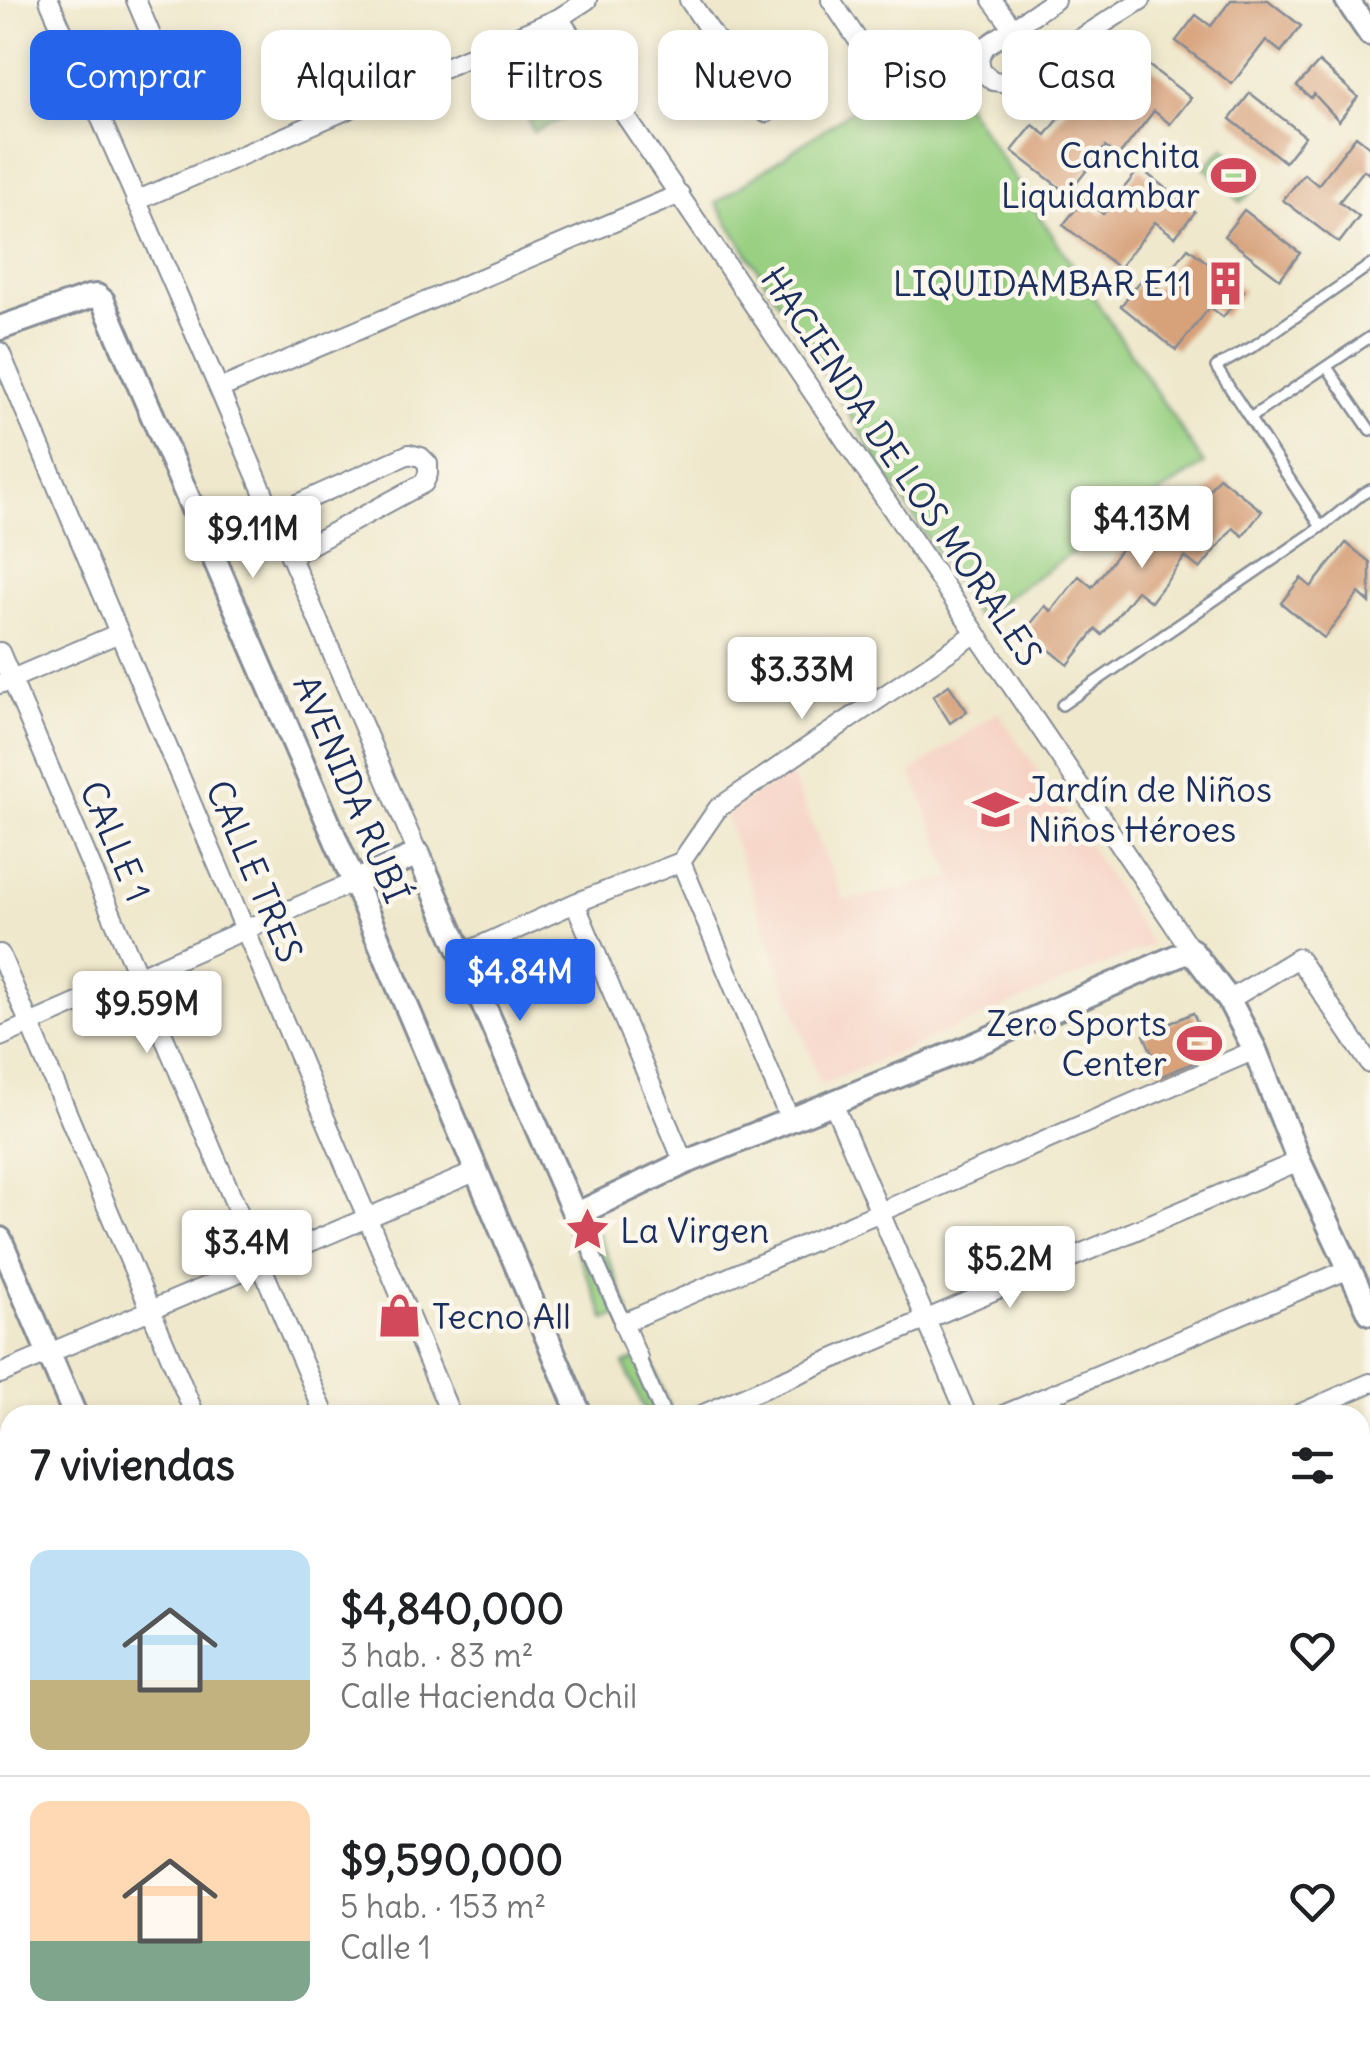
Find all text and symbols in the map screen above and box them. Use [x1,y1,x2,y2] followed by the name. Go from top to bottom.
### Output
[30,30,241,120] chip: Comprar
[261,30,451,120] chip: Alquilar
[471,30,638,120] chip: Filtros
[658,30,828,120] chip: Nuevo
[848,30,982,120] chip: Piso
[1002,30,1151,120] chip: Casa
[1001,133,1200,217] place label: Canchita Liquidambar
[1209,151,1257,199] sports icon: Canchita Liquidambar
[752,258,1052,674] street label: HACIENDA DE LOS MORALES
[1201,259,1249,307] building icon: LIQUIDAMBAR E11
[893,261,1192,305] place label: LIQUIDAMBAR E11
[1061,486,1223,571] pin: $4.13M
[172,496,334,581] pin: $9.11M
[1093,498,1191,539] text: $4.13M
[207,508,299,549] text: $9.11M
[721,637,883,722] pin: $3.33M
[750,649,854,690] text: $3.33M
[284,669,420,909] street label: AVENIDA RUBÍ
[1028,767,1272,851] place label: Jardín de Niños Niños Héroes
[71,774,161,908] street label: CALLE 1
[197,774,313,968] street label: CALLE TRES
[971,785,1019,833] school or university icon: Jardín de Niños Niños Héroes
[439,939,601,1024] pin: $4.84M
[467,951,573,992] text: $4.84M
[66,971,228,1056] pin: $9.59M
[95,983,199,1024] text: $9.59M
[987,1001,1167,1085] place label: Zero Sports Center
[1176,1019,1224,1067] sports icon: Zero Sports Center
[563,1206,611,1254] place icon: La Virgen
[620,1208,769,1252] place label: La Virgen
[177,1210,317,1295] pin: $3.4M
[204,1222,290,1263] text: $3.4M
[940,1226,1080,1311] pin: $5.2M
[967,1238,1053,1279] text: $5.2M
[375,1292,423,1340] shop icon: Tecno All
[432,1294,571,1338] place label: Tecno All
[1285,1438,1340,1493] icon: filters
[30,1439,235,1491] text: 7 viviendas
[340,1583,564,1635] text: $4,840,000
[110,1590,230,1710] icon: home
[1285,1623,1340,1678] icon: heart
[340,1635,533,1676] text: 3 hab. · 83 m²
[340,1676,637,1717] text: Calle Hacienda Ochil
[340,1834,563,1886] text: $9,590,000
[110,1841,230,1961] icon: home
[1285,1874,1340,1929] icon: heart
[340,1886,546,1927] text: 5 hab. · 153 m²
[340,1927,431,1968] text: Calle 1

